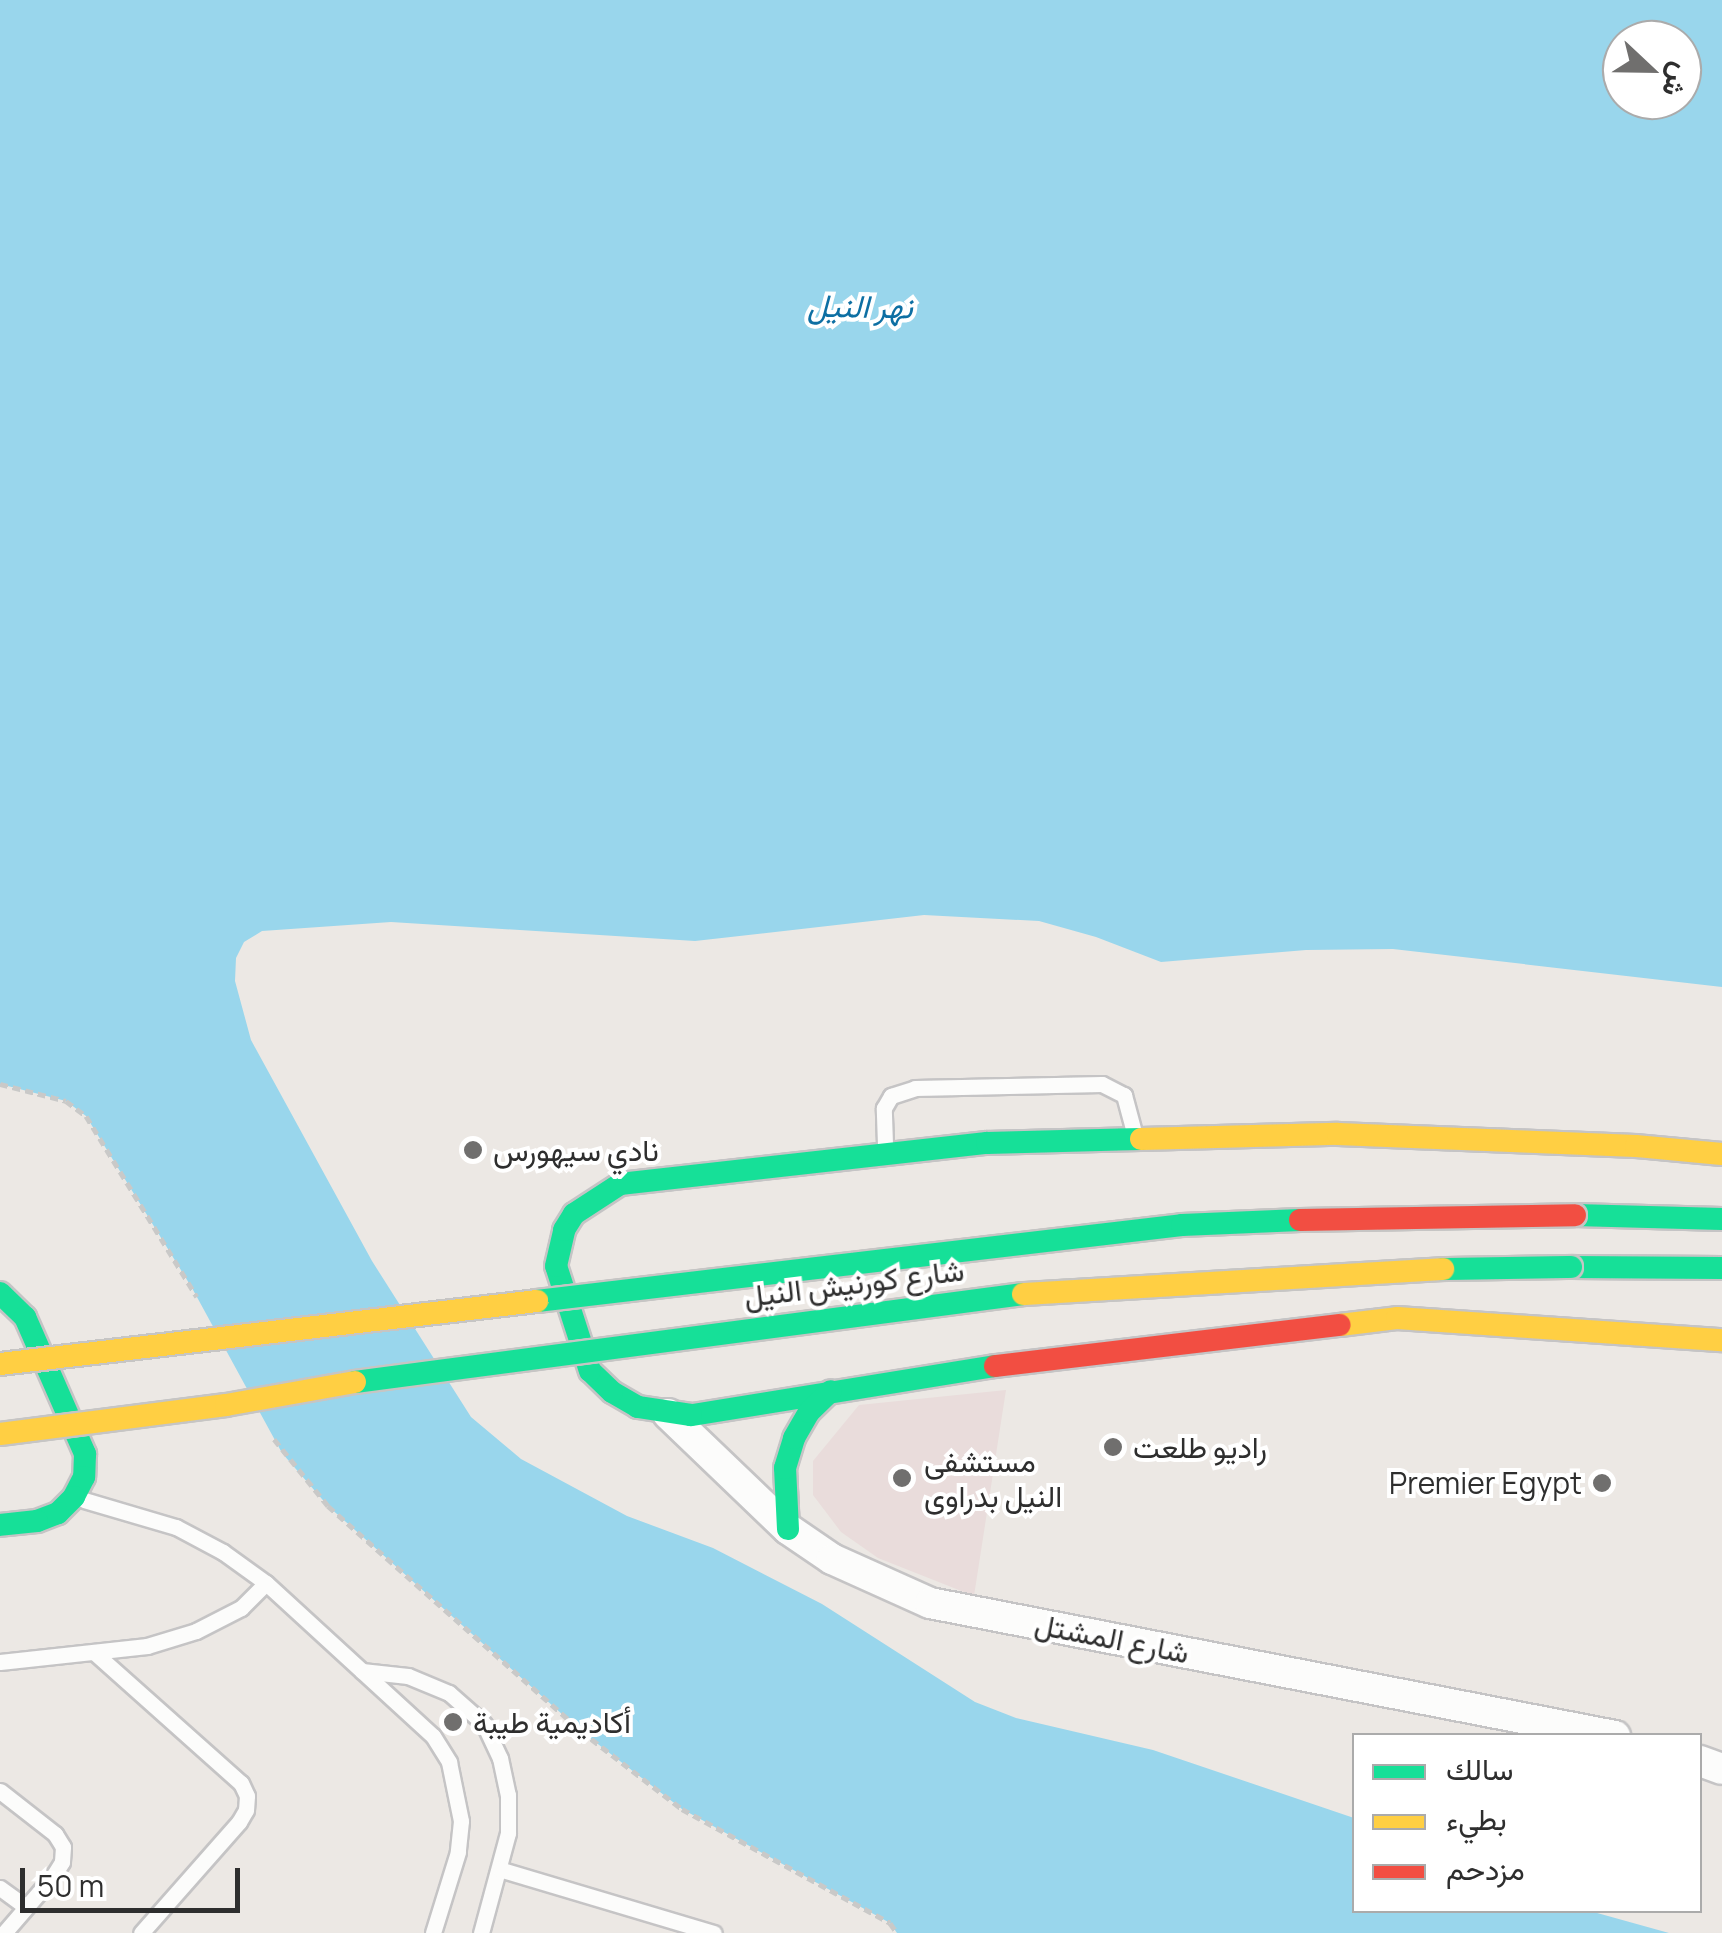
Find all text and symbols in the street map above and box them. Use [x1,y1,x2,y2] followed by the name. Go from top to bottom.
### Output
[1602,20,1702,120] north arrow
[1654,58,1702,103] text: ش
[807,286,913,326] water label: نهر النيل
[493,1132,659,1168] place label: نادي سيهورس
[462,1139,484,1161] marker: نادي سيهورس
[742,1252,966,1314] street label: شارع كورنيش النيل
[1133,1429,1267,1465] place label: راديو طلعت
[1102,1436,1124,1458] marker: راديو طلعت
[924,1443,1062,1514] place label: مستشفى النيل بدراوى
[889,1465,915,1491] marker: مستشفى النيل بدراوى
[1389,1465,1582,1501] place label: Premier Egypt
[1591,1472,1613,1494] marker: Premier Egypt
[1032,1605,1192,1671] street label: شارع المشتل
[473,1704,631,1740] place label: أكاديمية طيبة
[442,1711,464,1733] marker: أكاديمية طيبة
[1352,1733,1702,1913] legend
[1446,1748,1513,1789] text: سالك
[1446,1798,1507,1839] text: بطيء
[25,1848,245,1910] scale bar
[1446,1848,1525,1889] text: مزدحم
[37,1865,104,1906] text: 50 m

